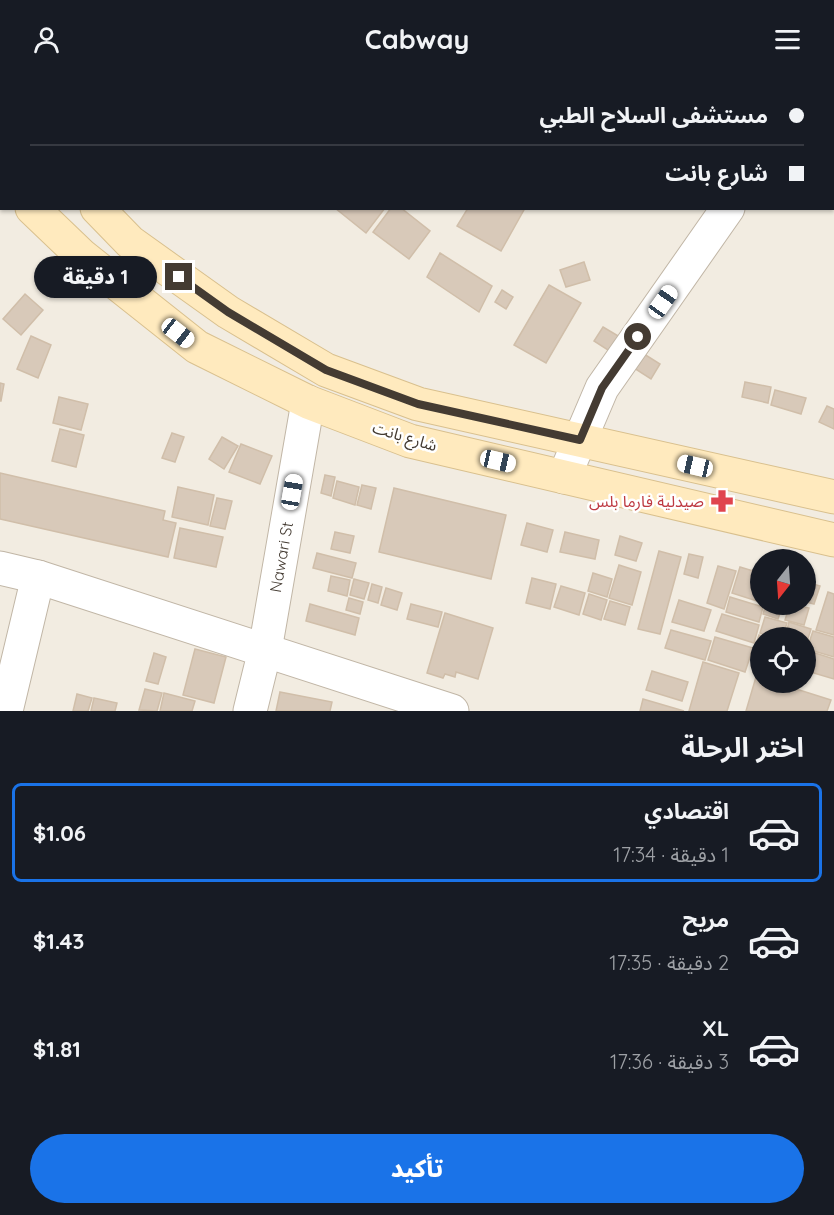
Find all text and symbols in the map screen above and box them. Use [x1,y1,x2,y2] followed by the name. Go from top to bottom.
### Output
[365,22,469,56] text: Cabway
[30,23,63,56] icon: person
[771,23,804,56] icon: menu
[539,101,768,129] text: مستشفى السلاح الطبي
[665,159,768,187] text: شارع بانت
[35,256,158,298] callout: 1 دقيقة
[165,263,192,290] route end
[63,264,128,289] text: 1 دقيقة
[645,282,681,322] car
[158,315,198,351] car
[624,323,651,350] route start
[369,417,440,458] street label: شارع بانت
[478,448,518,474] car
[675,453,715,479] car
[280,473,304,511] car
[709,488,735,514] pharmacy icon: صيدلية فارما بلس
[589,491,704,511] place label: صيدلية فارما بلس
[265,520,297,594] street label: Nawari St
[750,549,816,615] north arrow
[750,549,816,693] map controls
[750,627,816,693] button: locate
[681,730,804,764] text: اختر الرحلة
[644,797,729,825] text: اقتصادي
[747,806,801,860] icon: car
[33,819,86,847] text: $1.06
[613,842,729,867] text: 1 دقيقة · 17:34
[683,905,729,933] text: مريح
[747,914,801,968] icon: car
[33,927,84,955] text: $1.43
[609,950,729,975] text: 2 دقيقة · 17:35
[702,1014,729,1042] text: XL
[747,1022,801,1076] icon: car
[33,1035,81,1063] text: $1.81
[610,1049,729,1074] text: 3 دقيقة · 17:36
[30,1134,804,1203] button: تأكيد

